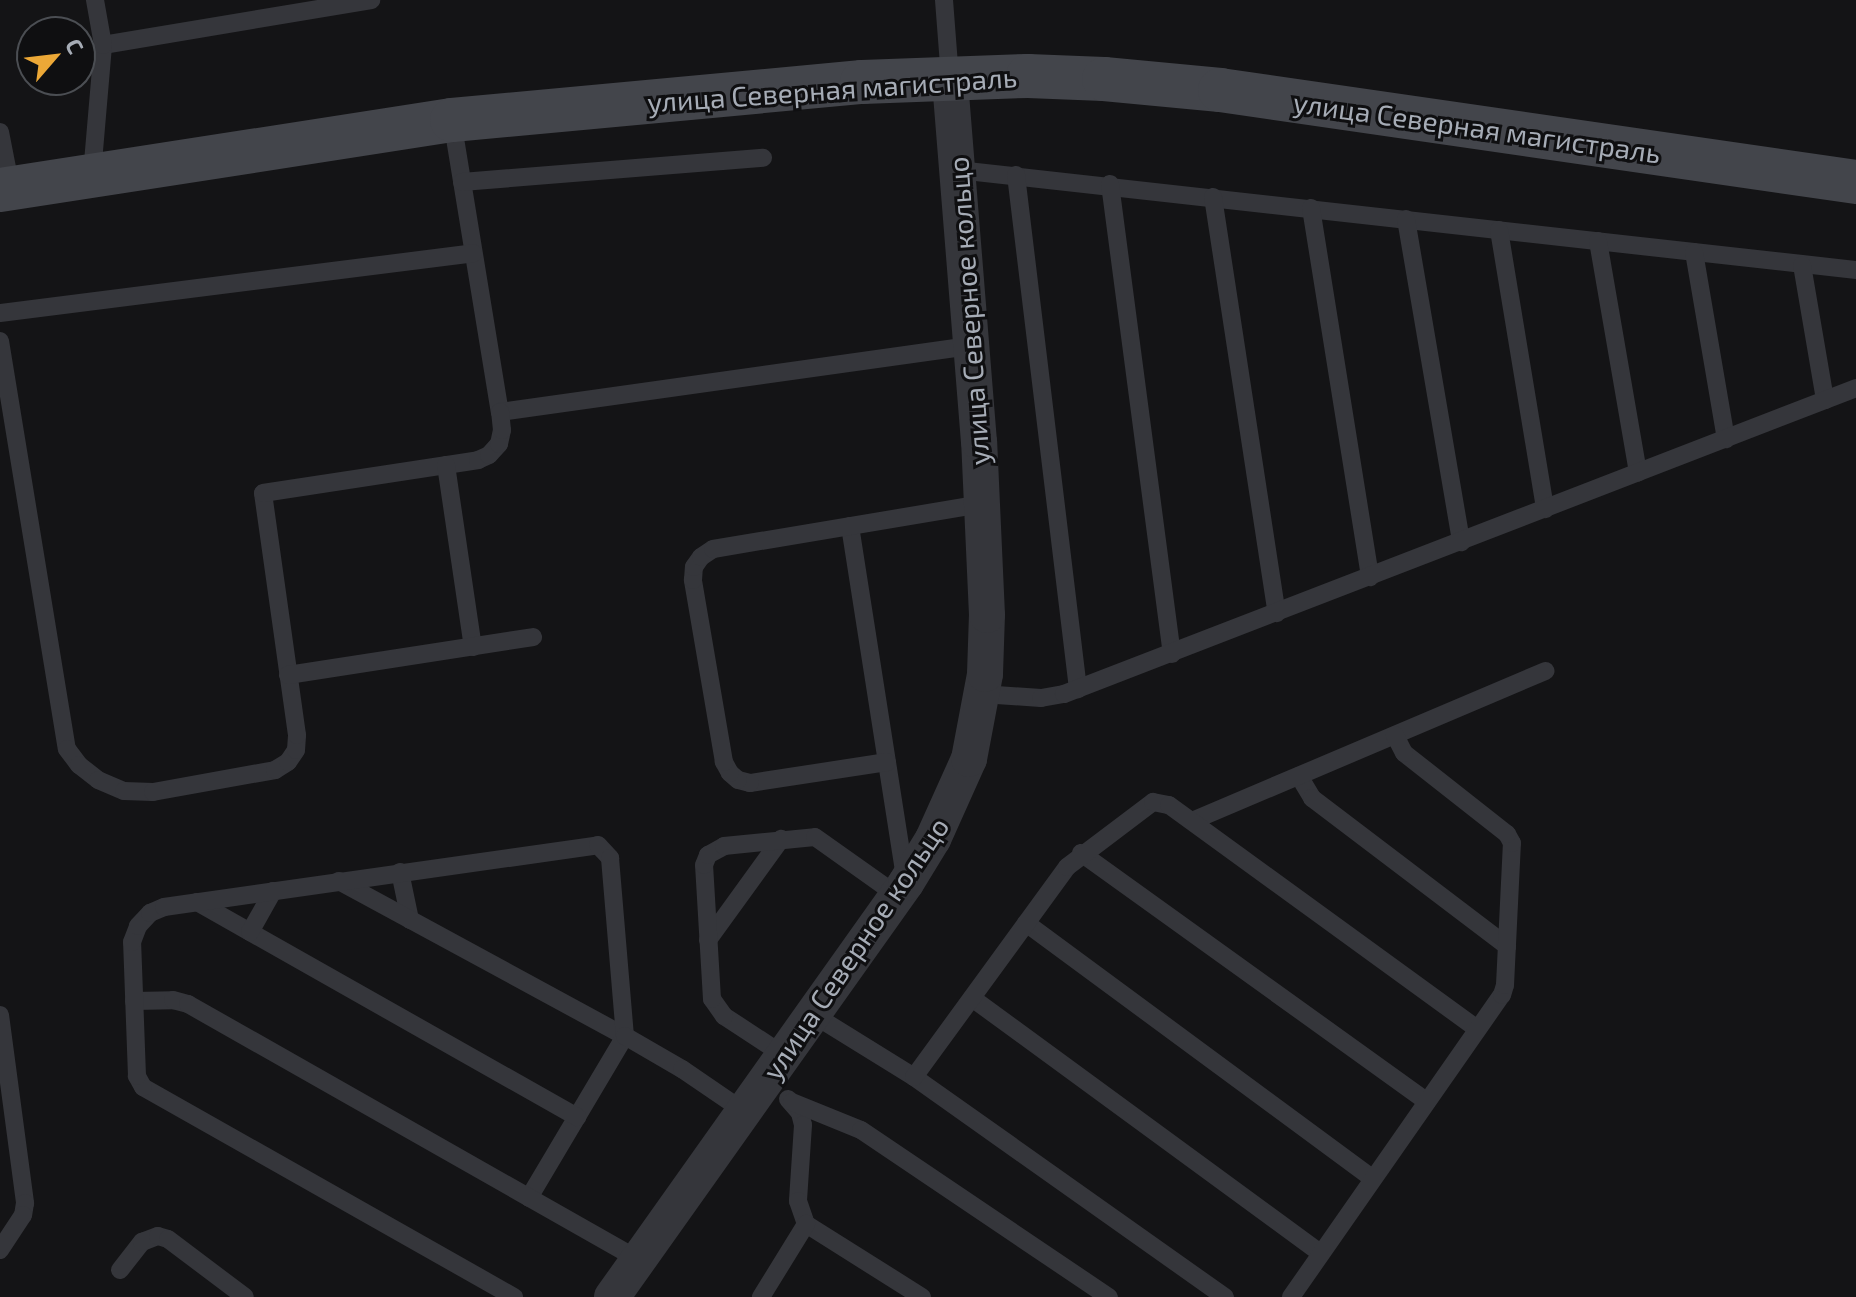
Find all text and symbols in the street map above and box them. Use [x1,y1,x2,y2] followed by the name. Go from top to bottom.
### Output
[16,16,96,96] north arrow
[61,34,90,57] text: С
[646,59,1018,119] street label: улица Северная магистраль
[1291,85,1663,169] street label: улица Северная магистраль
[940,156,996,466] street label: улица Северное кольцо
[755,810,955,1086] street label: улица Северное кольцо

